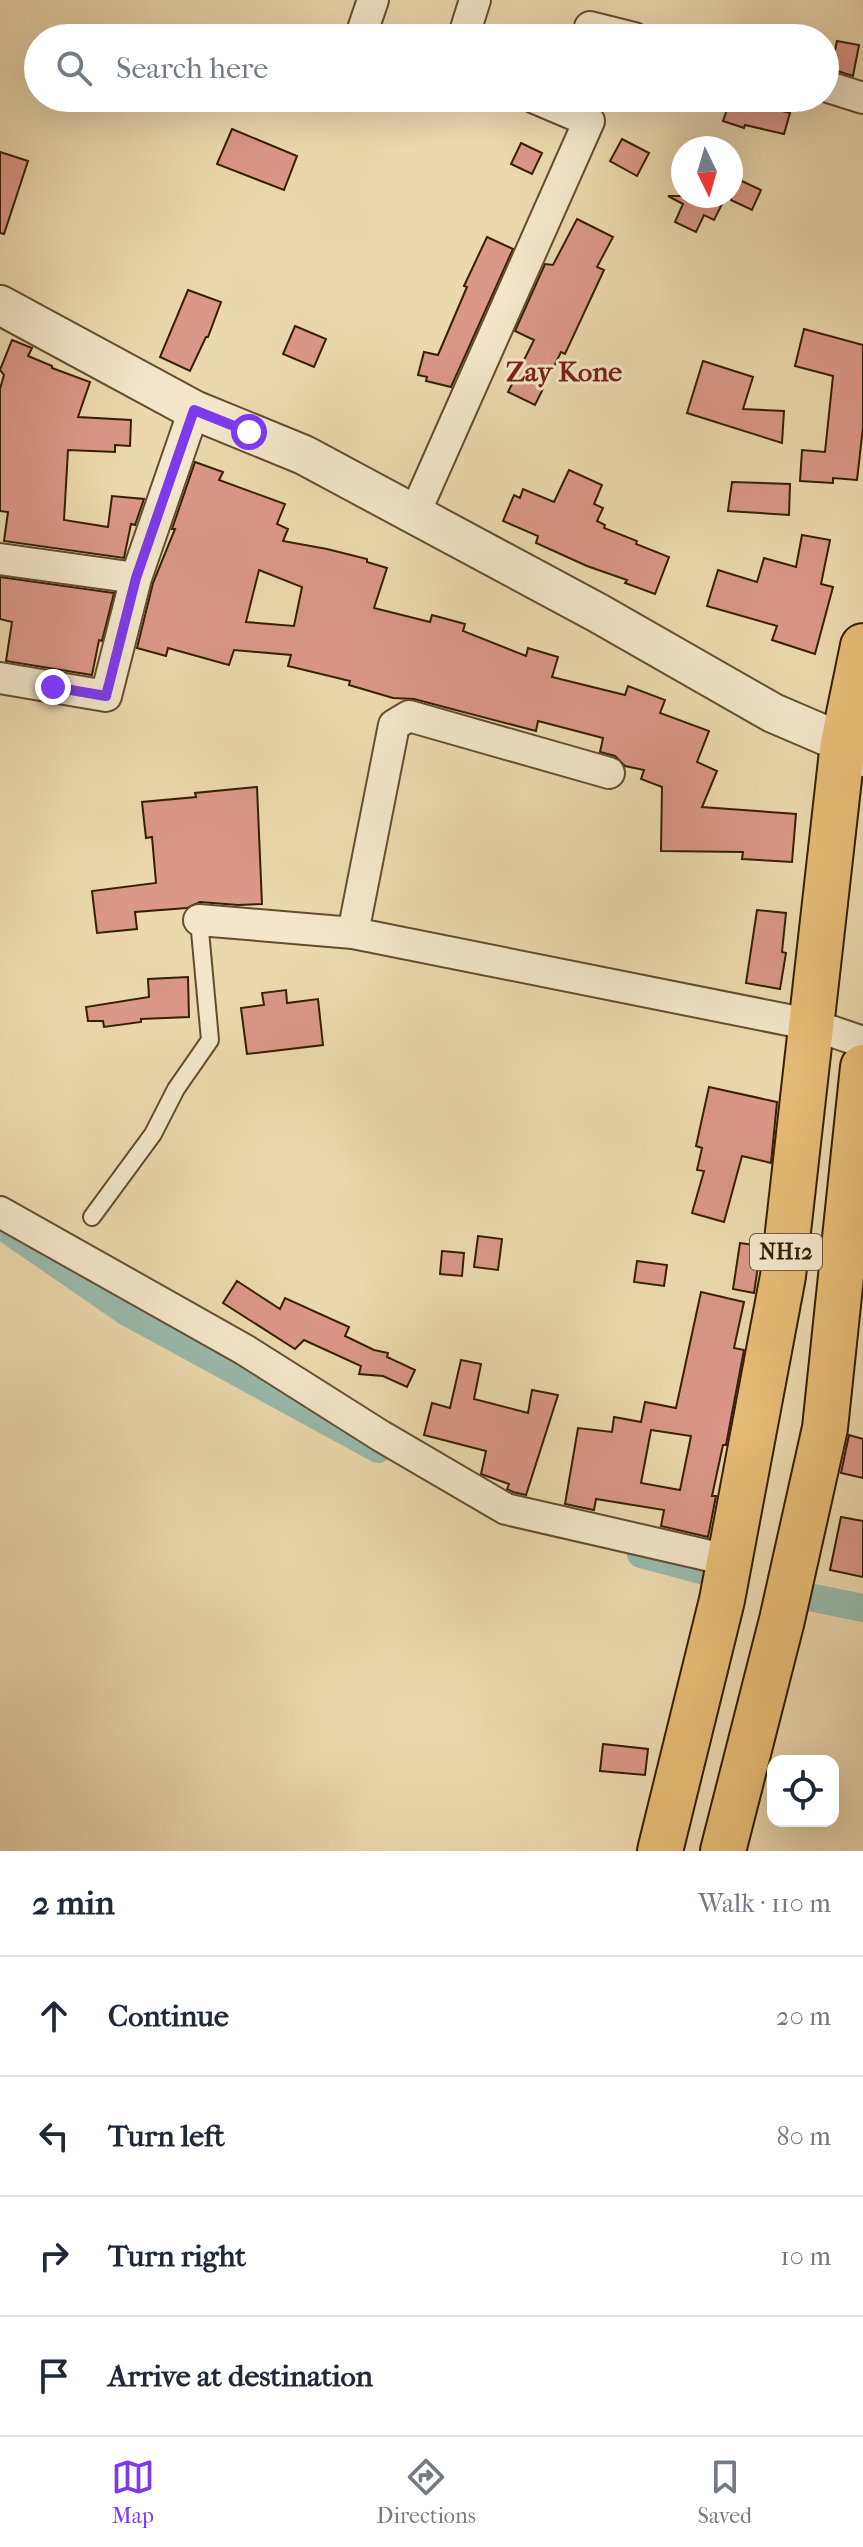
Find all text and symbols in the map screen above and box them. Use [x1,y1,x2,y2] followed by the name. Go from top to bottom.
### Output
[24,24,839,112] search box
[52,46,96,90] icon: search
[116,51,268,86] text: Search here
[671,136,743,208] north arrow
[506,355,622,388] district label: Zay Kone
[231,414,267,450] route start
[35,669,71,705] route end
[750,1234,822,1270] road number: NH12
[767,1755,839,1827] map controls
[767,1755,839,1827] button: locate
[32,1883,115,1923] text: 2 min
[698,1888,831,1919] text: Walk · 110 m
[32,1994,76,2038] icon: ahead
[108,1999,229,2034] text: Continue
[776,2001,831,2032] text: 20 m
[32,2114,76,2158] icon: left
[108,2119,225,2154] text: Turn left
[776,2121,831,2152] text: 80 m
[32,2234,76,2278] icon: right
[108,2239,246,2274] text: Turn right
[780,2241,831,2272] text: 10 m
[32,2354,76,2398] icon: arrive
[108,2359,373,2394] text: Arrive at destination
[111,2455,155,2529] tab: Map
[377,2455,476,2529] tab: Directions
[698,2455,752,2529] tab: Saved

